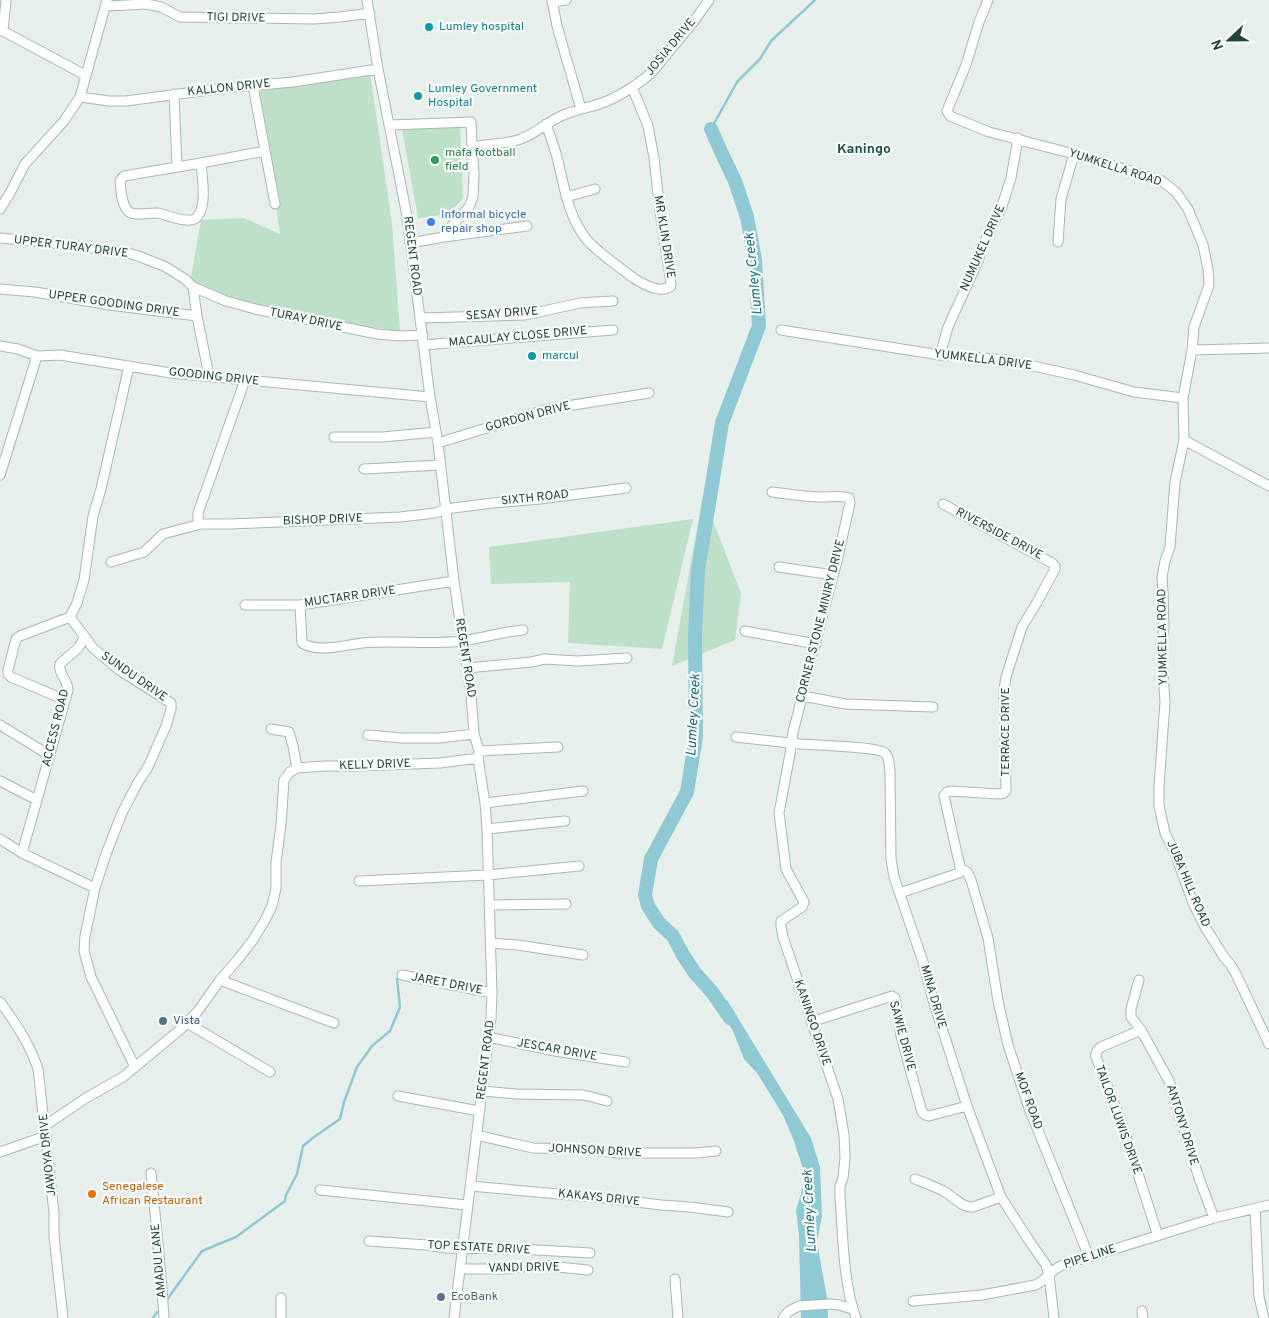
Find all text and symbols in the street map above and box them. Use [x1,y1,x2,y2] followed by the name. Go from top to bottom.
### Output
[206,9,266,27] street label: TIGI DRIVE
[642,15,700,79] street label: JOSIA DRIVE
[1204,15,1254,65] north arrow
[439,19,524,35] place label: Lumley hospital
[423,21,435,33] marker: Lumley hospital
[1209,36,1228,52] text: N
[187,76,271,100] street label: KALLON DRIVE
[428,81,537,111] place label: Lumley Government Hospital
[412,90,424,102] marker: Lumley Government Hospital
[837,141,891,158] district label: Kaningo
[445,145,516,175] place label: mafa football field
[1066,145,1164,191] street label: YUMKELLA ROAD
[429,154,441,166] marker: mafa football field
[650,194,678,280] street label: MR KLIN DRIVE
[957,202,1009,294] street label: NUMUKEL DRIVE
[441,207,526,237] place label: Informal bicycle repair shop
[399,215,425,297] street label: REGENT ROAD
[425,216,437,228] marker: Informal bicycle repair shop
[741,231,767,316] water label: Lumley Creek
[13,232,129,262] street label: UPPER TURAY DRIVE
[47,287,181,321] street label: UPPER GOODING DRIVE
[465,303,539,325] street label: SESAY DRIVE
[268,304,344,336] street label: TURAY DRIVE
[448,323,588,351] street label: MACAULAY CLOSE DRIVE
[933,346,1033,374] street label: YUMKELLA DRIVE
[542,348,579,364] place label: marcul
[526,350,538,362] marker: marcul
[168,364,260,390] street label: GOODING DRIVE
[484,398,572,436] street label: GORDON DRIVE
[500,486,570,510] street label: SIXTH ROAD
[953,504,1045,564] street label: RIVERSIDE DRIVE
[283,511,363,529] street label: BISHOP DRIVE
[793,538,849,704] street label: CORNER STONE MINIRY DRIVE
[303,583,397,611] street label: MUCTARR DRIVE
[1154,588,1172,686] street label: YUMKELLA ROAD
[451,617,479,699] street label: REGENT ROAD
[98,648,170,706] street label: SUNDU DRIVE
[683,672,705,757] water label: Lumley Creek
[998,687,1014,777] street label: TERRACE DRIVE
[39,688,73,768] street label: ACCESS ROAD
[339,756,411,774] street label: KELLY DRIVE
[1163,838,1213,930] street label: JUBA HILL ROAD
[916,963,950,1031] street label: MINA DRIVE
[410,969,484,999] street label: JARET DRIVE
[790,978,834,1068] street label: KANINGO DRIVE
[885,999,919,1073] street label: SAWIE DRIVE
[173,1013,200,1029] place label: Vista
[157,1015,169,1027] marker: Vista
[473,1019,499,1101] street label: REGENT ROAD
[516,1035,598,1065] street label: JESCAR DRIVE
[1091,1063,1145,1177] street label: TAILOR LUWIS DRIVE
[1010,1070,1046,1132] street label: MOF ROAD
[1162,1082,1202,1168] street label: ANTONY DRIVE
[36,1113,60,1197] street label: JAWOYA DRIVE
[548,1141,642,1161] street label: JOHNSON DRIVE
[799,1168,821,1253] water label: Lumley Creek
[102,1179,203,1209] place label: Senegalese African Restaurant
[557,1186,641,1210] street label: KAKAYS DRIVE
[86,1188,98,1200] marker: Senegalese African Restaurant
[148,1223,170,1299] street label: AMADU LANE
[427,1237,531,1259] street label: TOP ESTATE DRIVE
[1062,1241,1118,1273] street label: PIPE LINE
[488,1259,560,1277] street label: VANDI DRIVE
[451,1289,498,1305] place label: EcoBank
[435,1291,447,1303] marker: EcoBank

